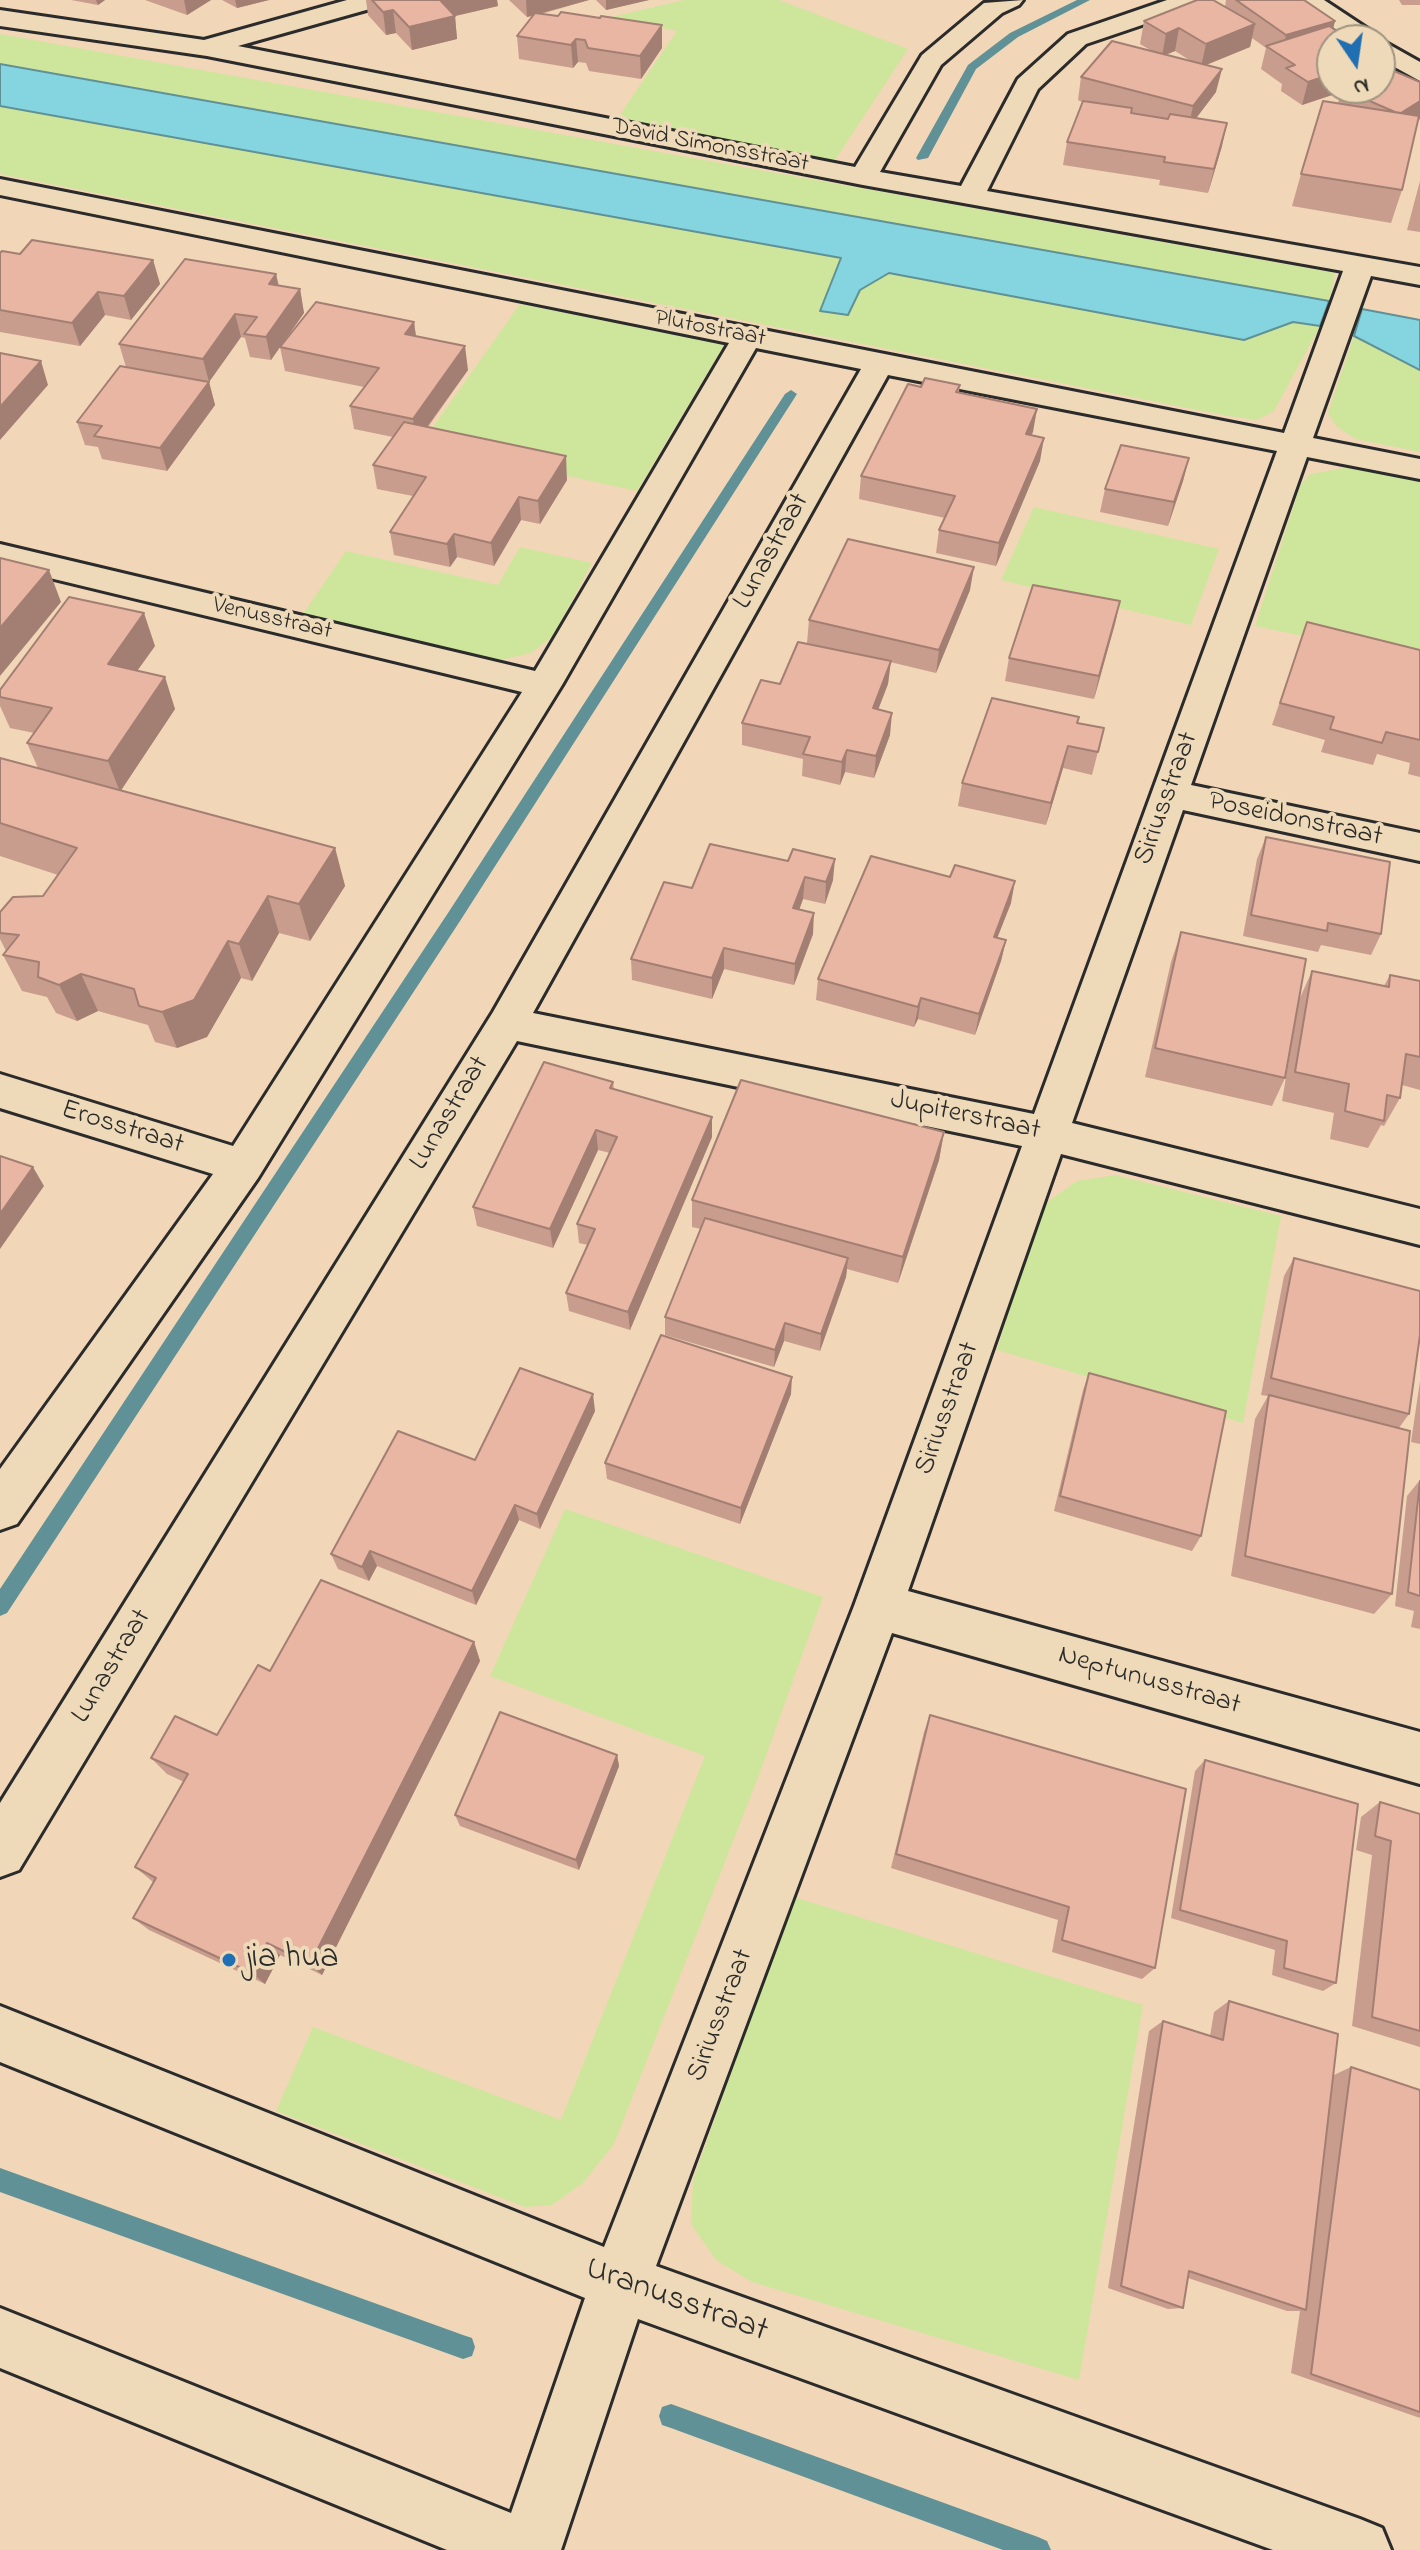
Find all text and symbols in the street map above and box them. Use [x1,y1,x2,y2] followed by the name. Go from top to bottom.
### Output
[1316,24,1396,104] north arrow
[1350,68,1372,103] text: N
[609,114,811,180] street label: David Simonsstraat
[652,305,768,355] street label: Plutostraat
[727,488,819,616] street label: Lunastraat
[210,592,334,648] street label: Venusstraat
[1128,728,1208,870] street label: Siriusstraat
[1205,786,1385,856] street label: Poseidonstraat
[404,1051,498,1177] street label: Lunastraat
[887,1085,1043,1149] street label: Jupiterstraat
[57,1094,187,1164] street label: Erosstraat
[909,1338,989,1480] street label: Siriusstraat
[66,1604,160,1730] street label: Lunastraat
[1054,1640,1244,1724] street label: Neptunusstraat
[245,1940,339,1980] place label: jia hua
[681,1945,763,2087] street label: Siriusstraat
[220,1951,238,1969] marker: jia hua
[579,2250,773,2354] street label: Uranusstraat

